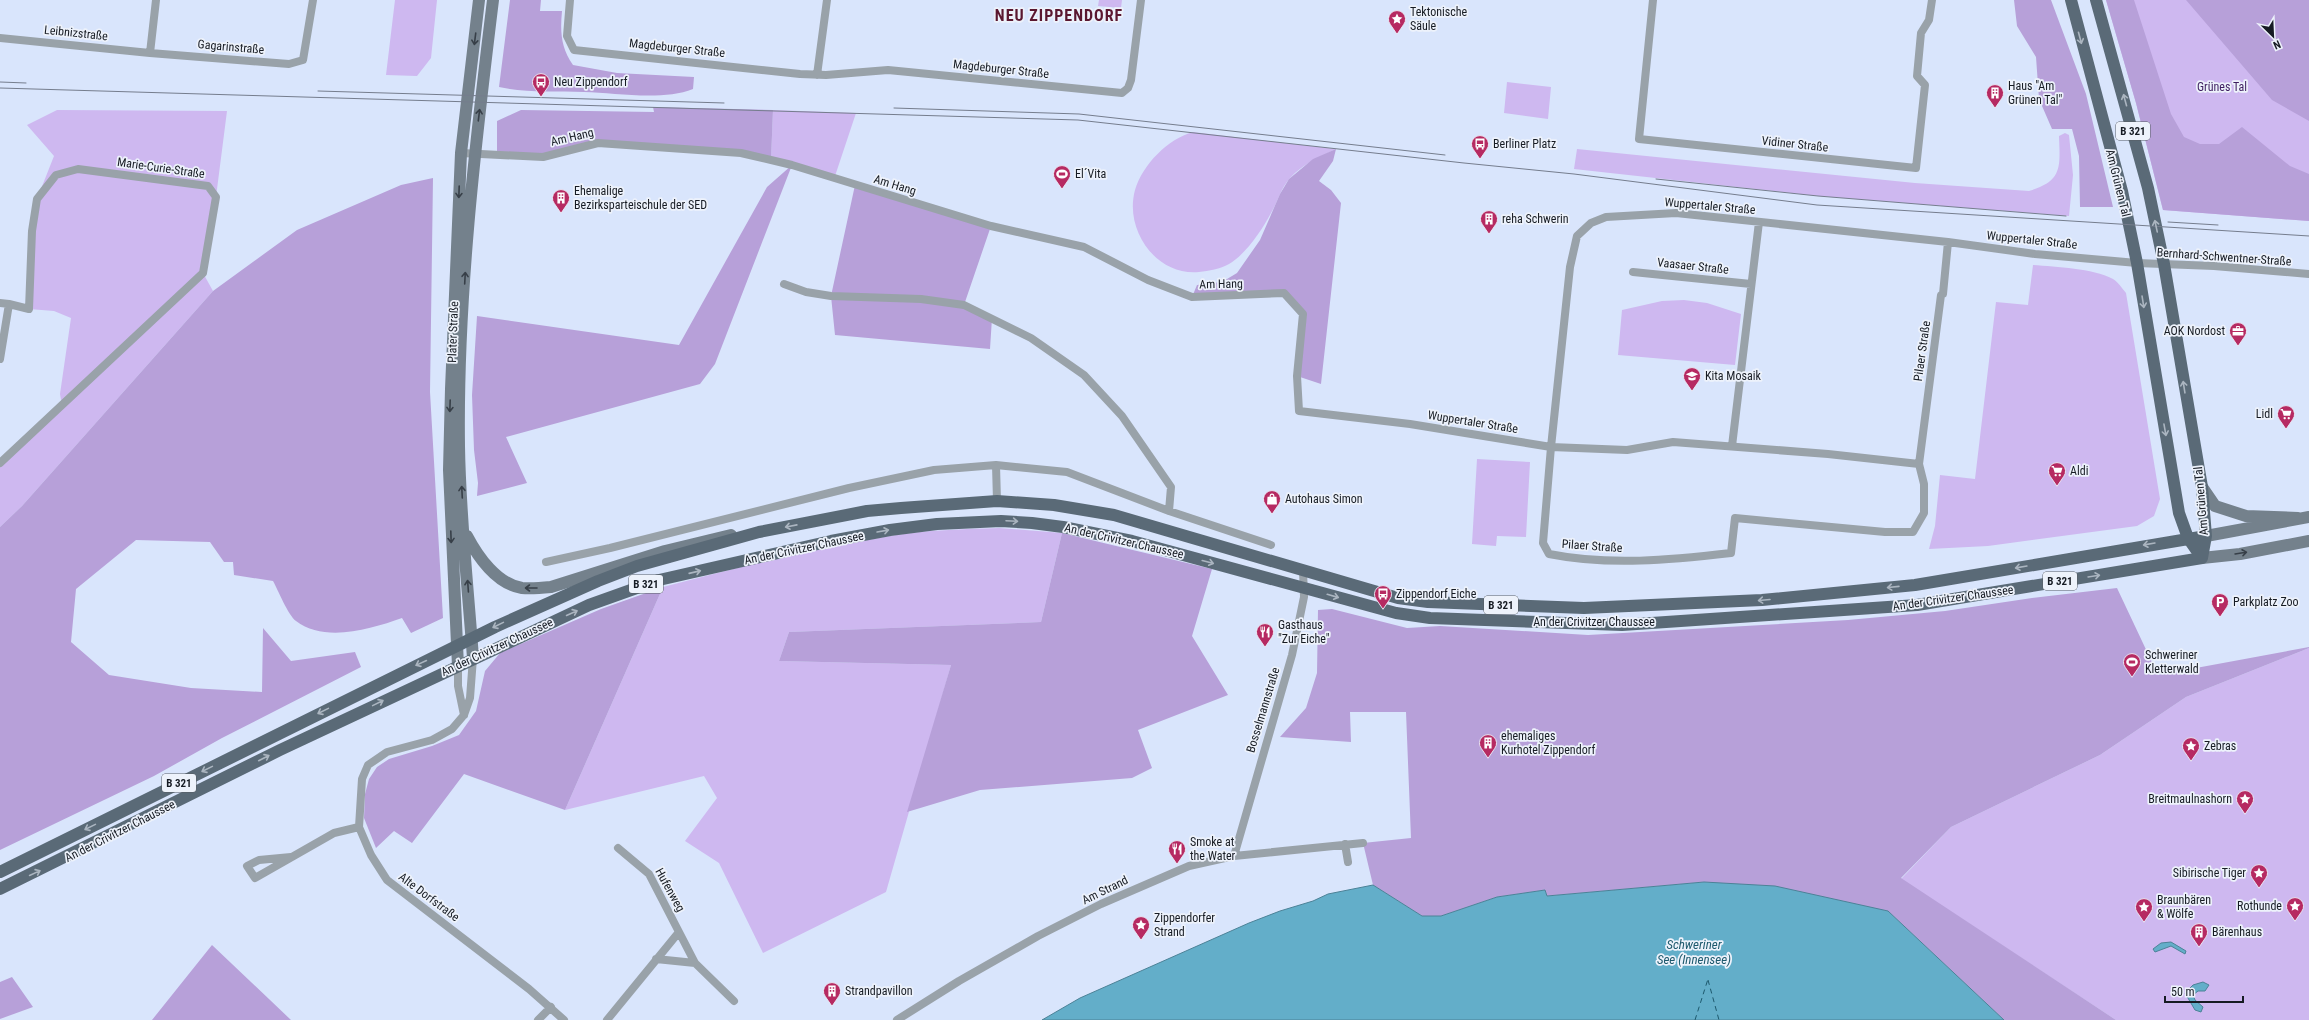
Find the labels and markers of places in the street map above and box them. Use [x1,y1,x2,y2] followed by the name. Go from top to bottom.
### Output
[1410,5,1468,33] place label: Tektonische Säule
[1387,9,1407,34] place icon: Tektonische Säule
[531,72,551,97] bus stop icon: Neu Zippendorf
[554,75,628,89] place label: Neu Zippendorf
[2008,79,2062,107] place label: Haus "Am Grünen Tal"
[1985,83,2005,108] building icon: Haus "Am Grünen Tal"
[1470,134,1490,159] bus stop icon: Berliner Platz
[1493,137,1556,151] place label: Berliner Platz
[1052,164,1072,189] sports icon: El´Vita
[1075,167,1107,181] place label: El´Vita
[574,184,707,212] place label: Ehemalige Bezirksparteischule der SED
[551,188,571,213] building icon: Ehemalige Bezirksparteischule der SED
[1479,209,1499,234] building icon: reha Schwerin
[1502,212,1569,226] place label: reha Schwerin
[2228,321,2248,346] office icon: AOK Nordost
[2164,324,2225,338] place label: AOK Nordost
[1682,366,1702,391] school or university icon: Kita Mosaik
[1705,369,1761,383] place label: Kita Mosaik
[2276,404,2296,429] supermarket icon: Lidl
[2256,407,2273,421] place label: Lidl
[2047,461,2067,486] supermarket icon: Aldi
[2070,464,2088,478] place label: Aldi
[1262,489,1282,514] shop icon: Autohaus Simon
[1285,492,1363,506] place label: Autohaus Simon
[1373,584,1393,609] bus stop icon: Zippendorf Eiche
[1396,587,1477,601] place label: Zippendorf Eiche
[2210,592,2230,617] parking icon: Parkplatz Zoo
[2233,595,2299,609] place label: Parkplatz Zoo
[1278,618,1330,646] place label: Gasthaus "Zur Eiche"
[1255,622,1275,647] restaurant icon: Gasthaus "Zur Eiche"
[2145,648,2199,676] place label: Schweriner Kletterwald
[2122,652,2142,677] sports icon: Schweriner Kletterwald
[1501,729,1595,757] place label: ehemaliges Kurhotel Zippendorf
[1478,733,1498,758] building icon: ehemaliges Kurhotel Zippendorf
[2181,736,2201,761] place icon: Zebras
[2204,739,2236,753] place label: Zebras
[2235,789,2255,814] place icon: Breitmaulnashorn
[2148,792,2232,806] place label: Breitmaulnashorn
[1190,835,1236,863] place label: Smoke at the Water
[1167,839,1187,864] restaurant icon: Smoke at the Water
[2249,863,2269,888] place icon: Sibirische Tiger
[2173,866,2246,880] place label: Sibirische Tiger
[2157,893,2211,921] place label: Braunbären & Wölfe
[2285,896,2305,921] place icon: Rothunde
[2134,897,2154,922] place icon: Braunbären & Wölfe
[2237,899,2282,913] place label: Rothunde
[1154,911,1215,939] place label: Zippendorfer Strand
[1131,915,1151,940] place icon: Zippendorfer Strand
[2189,922,2209,947] building icon: Bärenhaus
[2212,925,2262,939] place label: Bärenhaus
[822,981,842,1006] building icon: Strandpavillon
[845,984,913,998] place label: Strandpavillon

